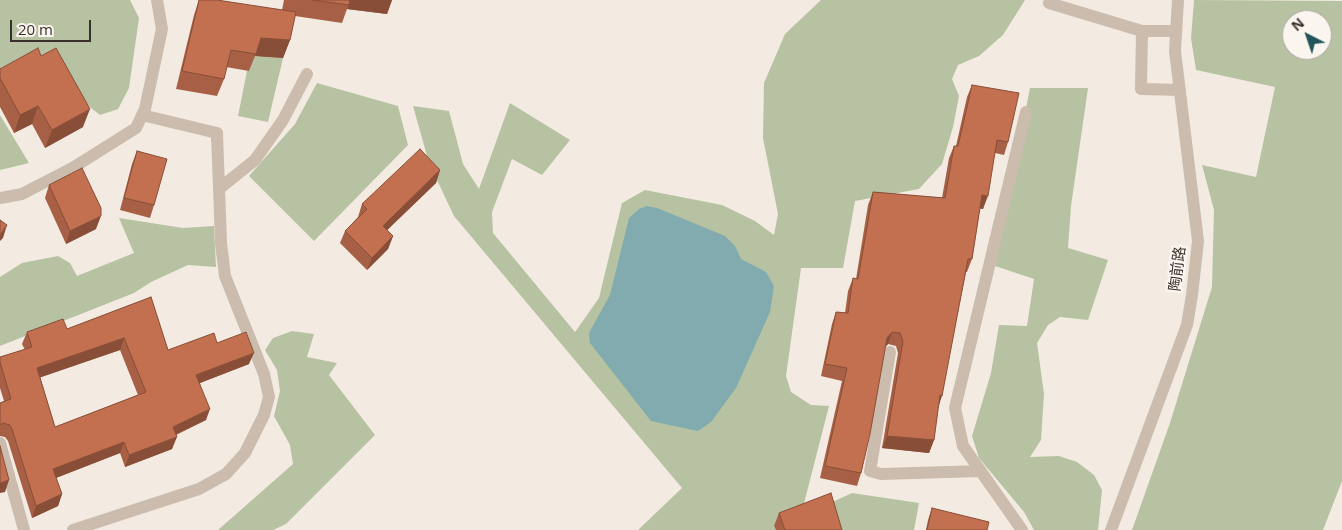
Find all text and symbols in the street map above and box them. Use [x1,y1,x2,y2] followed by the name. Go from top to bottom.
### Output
[12,10,94,42] scale bar
[1282,10,1332,60] north arrow
[1287,13,1308,35] text: N
[18,19,53,39] text: 20 m
[1166,246,1190,292] street label: 陶前路

